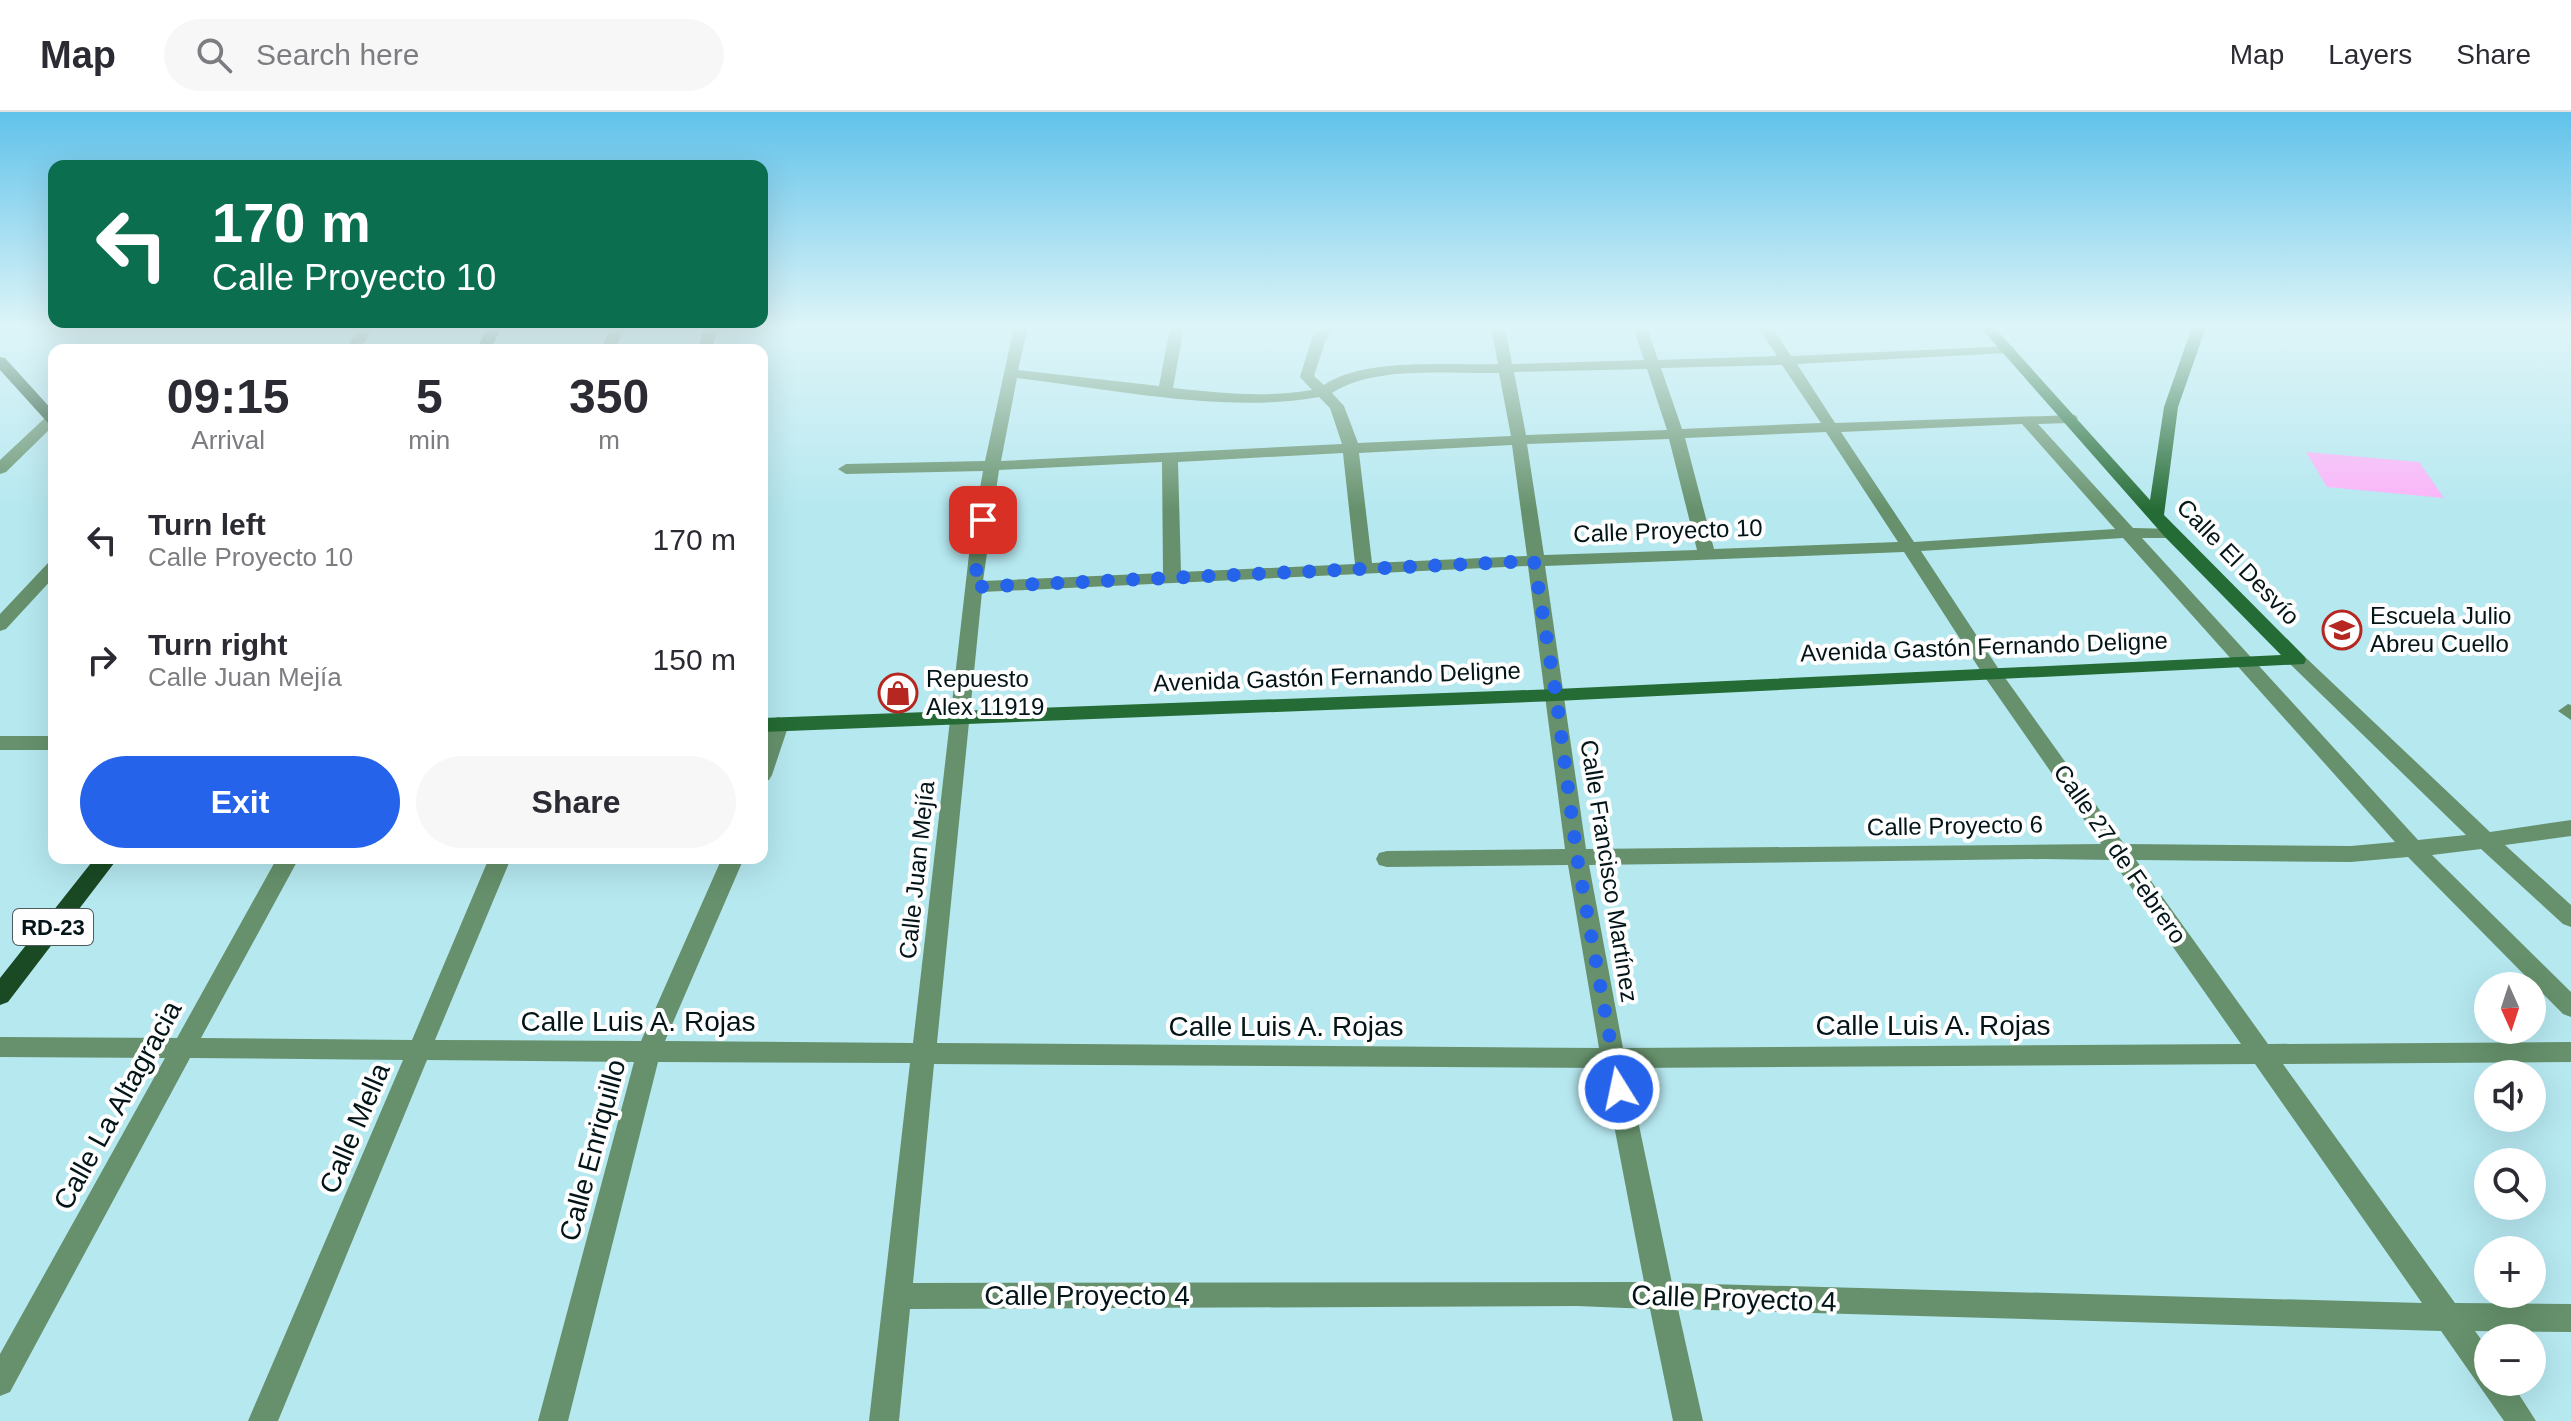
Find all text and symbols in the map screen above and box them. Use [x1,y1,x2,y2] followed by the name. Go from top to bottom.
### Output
[164,19,724,91] search box
[192,33,236,77] icon: search
[40,34,116,76] text: Map
[256,38,419,71] text: Search here
[2230,39,2284,70] text: Map
[2328,39,2412,70] text: Layers
[2456,39,2531,70] text: Share
[212,191,371,254] text: 170 m
[80,192,184,296] icon: left
[212,257,496,298] text: Calle Proyecto 10
[167,370,290,423] text: 09:15
[416,370,443,423] text: 5
[569,370,649,423] text: 350
[191,425,265,455] text: Arrival
[408,425,450,455] text: min
[598,425,620,455] text: m
[949,486,1017,554] pin
[2172,493,2305,630] street label: Calle El Desvío
[961,498,1005,542] icon: arrive
[148,508,266,541] text: Turn left
[1573,514,1763,547] street label: Calle Proyecto 10
[80,518,124,562] icon: left
[653,523,736,556] text: 170 m
[148,542,353,572] text: Calle Proyecto 10
[2370,602,2511,657] place label: Escuela Julio Abreu Cuello
[2321,609,2363,651] school or university icon: Escuela Julio Abreu Cuello
[1800,627,2168,666] street label: Avenida Gastón Fernando Deligne
[148,628,287,661] text: Turn right
[80,638,124,682] icon: right
[653,643,736,676] text: 150 m
[1153,657,1521,696] street label: Avenida Gastón Fernando Deligne
[148,662,342,692] text: Calle Juan Mejía
[926,665,1044,720] place label: Repuesto Alex 11919
[877,672,919,714] shop icon: Repuesto Alex 11919
[1575,738,1644,1004] street label: Calle Francisco Martínez
[80,756,400,848] button: Exit
[416,756,736,848] button: Share
[2049,759,2192,948] street label: Calle 27 de Febrero
[894,779,939,960] street label: Calle Juan Mejía
[1867,810,2043,841] street label: Calle Proyecto 6
[13,909,93,945] road number: RD-23
[2474,972,2546,1044] north arrow
[2474,972,2546,1396] map controls
[47,995,188,1215] street label: Calle La Altagracia
[520,1006,756,1037] street label: Calle Luis A. Rojas
[1815,1010,2051,1041] street label: Calle Luis A. Rojas
[1168,1011,1404,1042] street label: Calle Luis A. Rojas
[1577,1047,1661,1131] position arrow
[553,1056,632,1244] street label: Calle Enriquillo
[313,1058,396,1198] street label: Calle Mella
[2474,1060,2546,1132] button: sound
[2474,1148,2546,1220] button: search
[2474,1236,2546,1308] button: +
[1631,1279,1837,1318] street label: Calle Proyecto 4
[984,1280,1190,1311] street label: Calle Proyecto 4
[2474,1324,2546,1396] button: −

